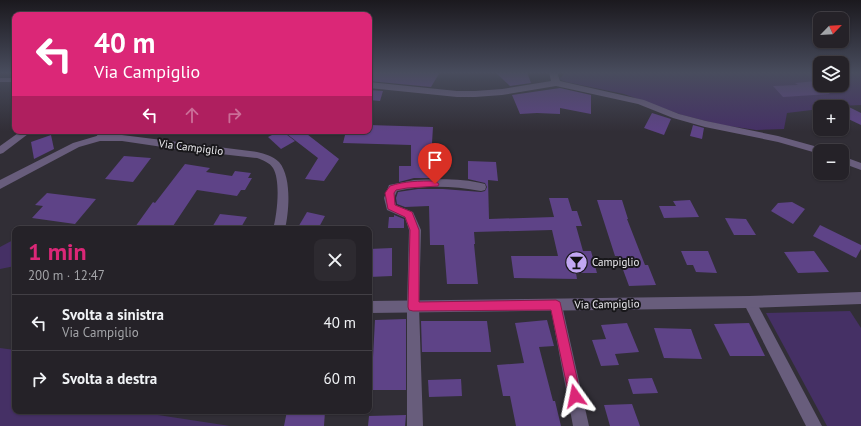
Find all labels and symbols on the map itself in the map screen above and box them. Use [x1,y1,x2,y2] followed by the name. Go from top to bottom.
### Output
[813,12,849,48] north arrow
[157,136,224,158] street label: Via Campiglio
[418,143,452,184] pin
[564,249,590,275] bar icon: Campiglio
[592,255,639,269] place label: Campiglio
[573,296,640,312] street label: Via Campiglio
[554,375,596,417] position arrow

